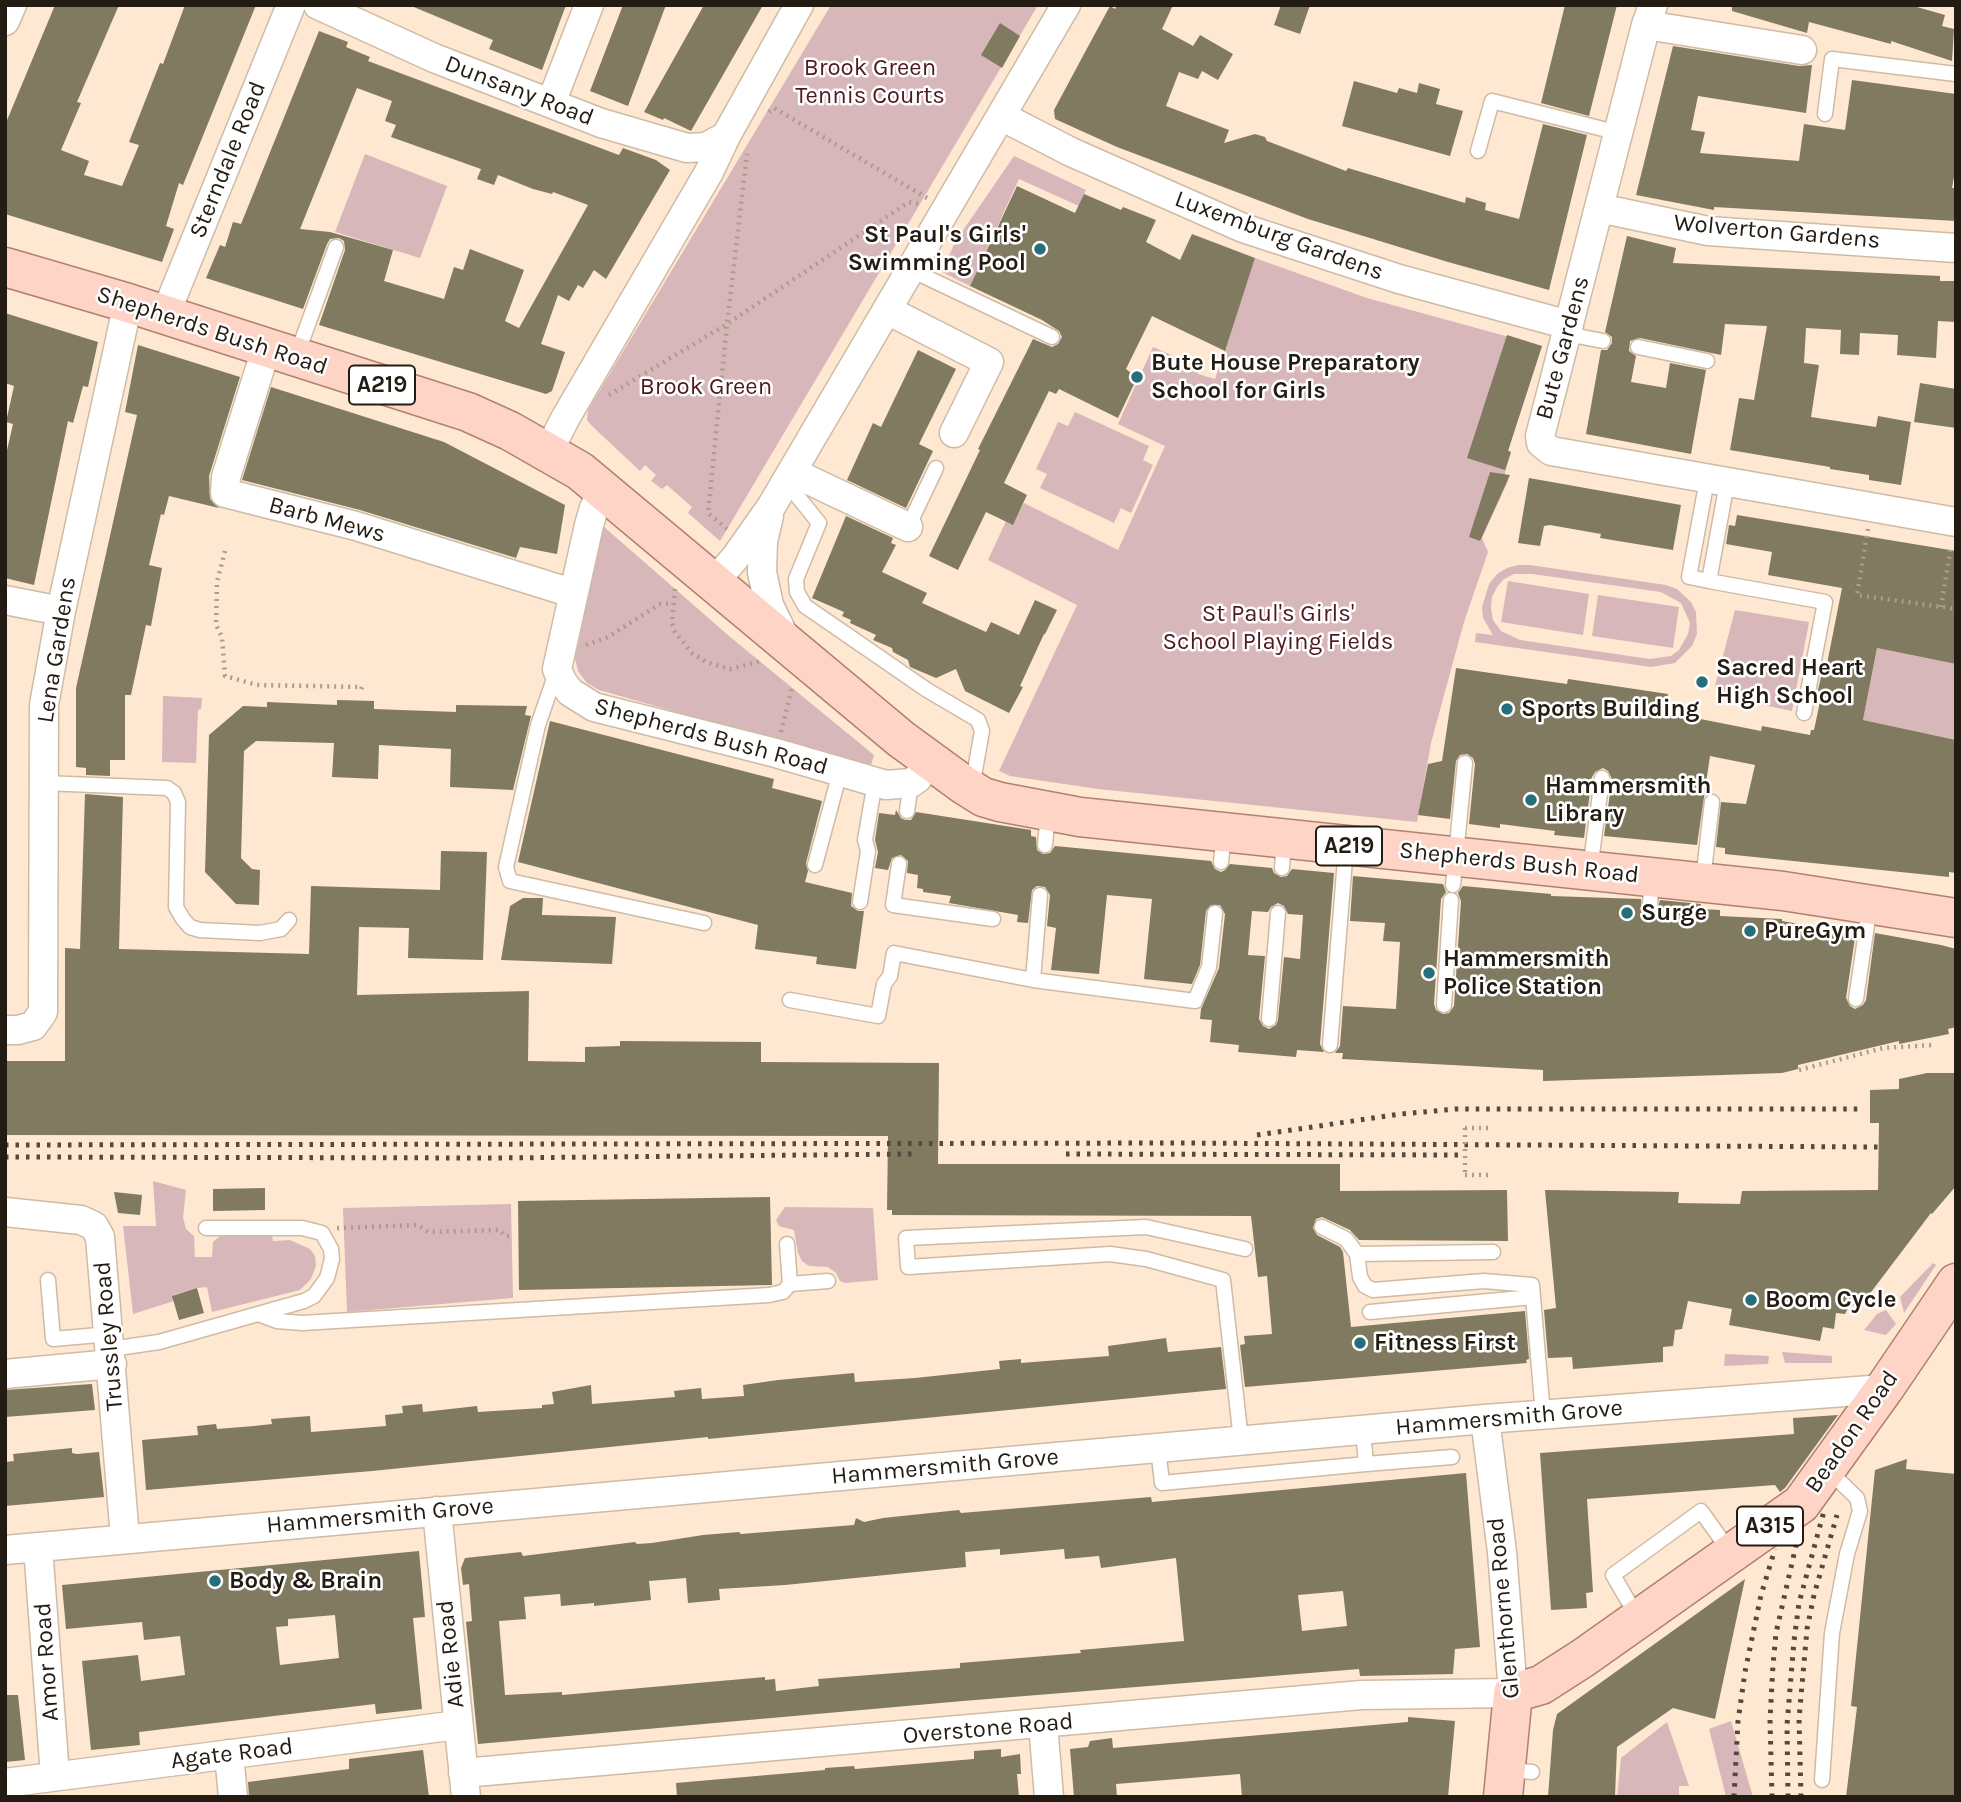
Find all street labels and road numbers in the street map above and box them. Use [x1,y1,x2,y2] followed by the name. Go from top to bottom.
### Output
[440,49,598,133] street label: Dunsany Road
[183,77,273,243] street label: Sterndale Road
[1171,185,1387,287] street label: Luxemburg Gardens
[1673,209,1881,255] street label: Wolverton Gardens
[1530,273,1596,423] street label: Bute Gardens
[93,280,331,382] street label: Shepherds Bush Road
[349,366,415,404] road number: A219
[266,491,388,549] street label: Barb Mews
[31,575,83,725] street label: Lena Gardens
[591,692,831,782] street label: Shepherds Bush Road
[1316,826,1382,866] road number: A219
[1398,836,1640,890] street label: Shepherds Bush Road
[88,1260,130,1412] street label: Trussley Road
[1799,1365,1905,1499] street label: Beadon Road
[1394,1394,1624,1442] street label: Hammersmith Grove
[830,1443,1060,1491] street label: Hammersmith Grove
[265,1492,495,1540] street label: Hammersmith Grove
[1737,1506,1803,1546] road number: A315
[1482,1516,1526,1700] street label: Glenthorne Road
[431,1599,471,1709] street label: Adie Road
[28,1602,66,1722] street label: Amor Road
[902,1707,1074,1751] street label: Overstone Road
[169,1732,295,1776] street label: Agate Road

